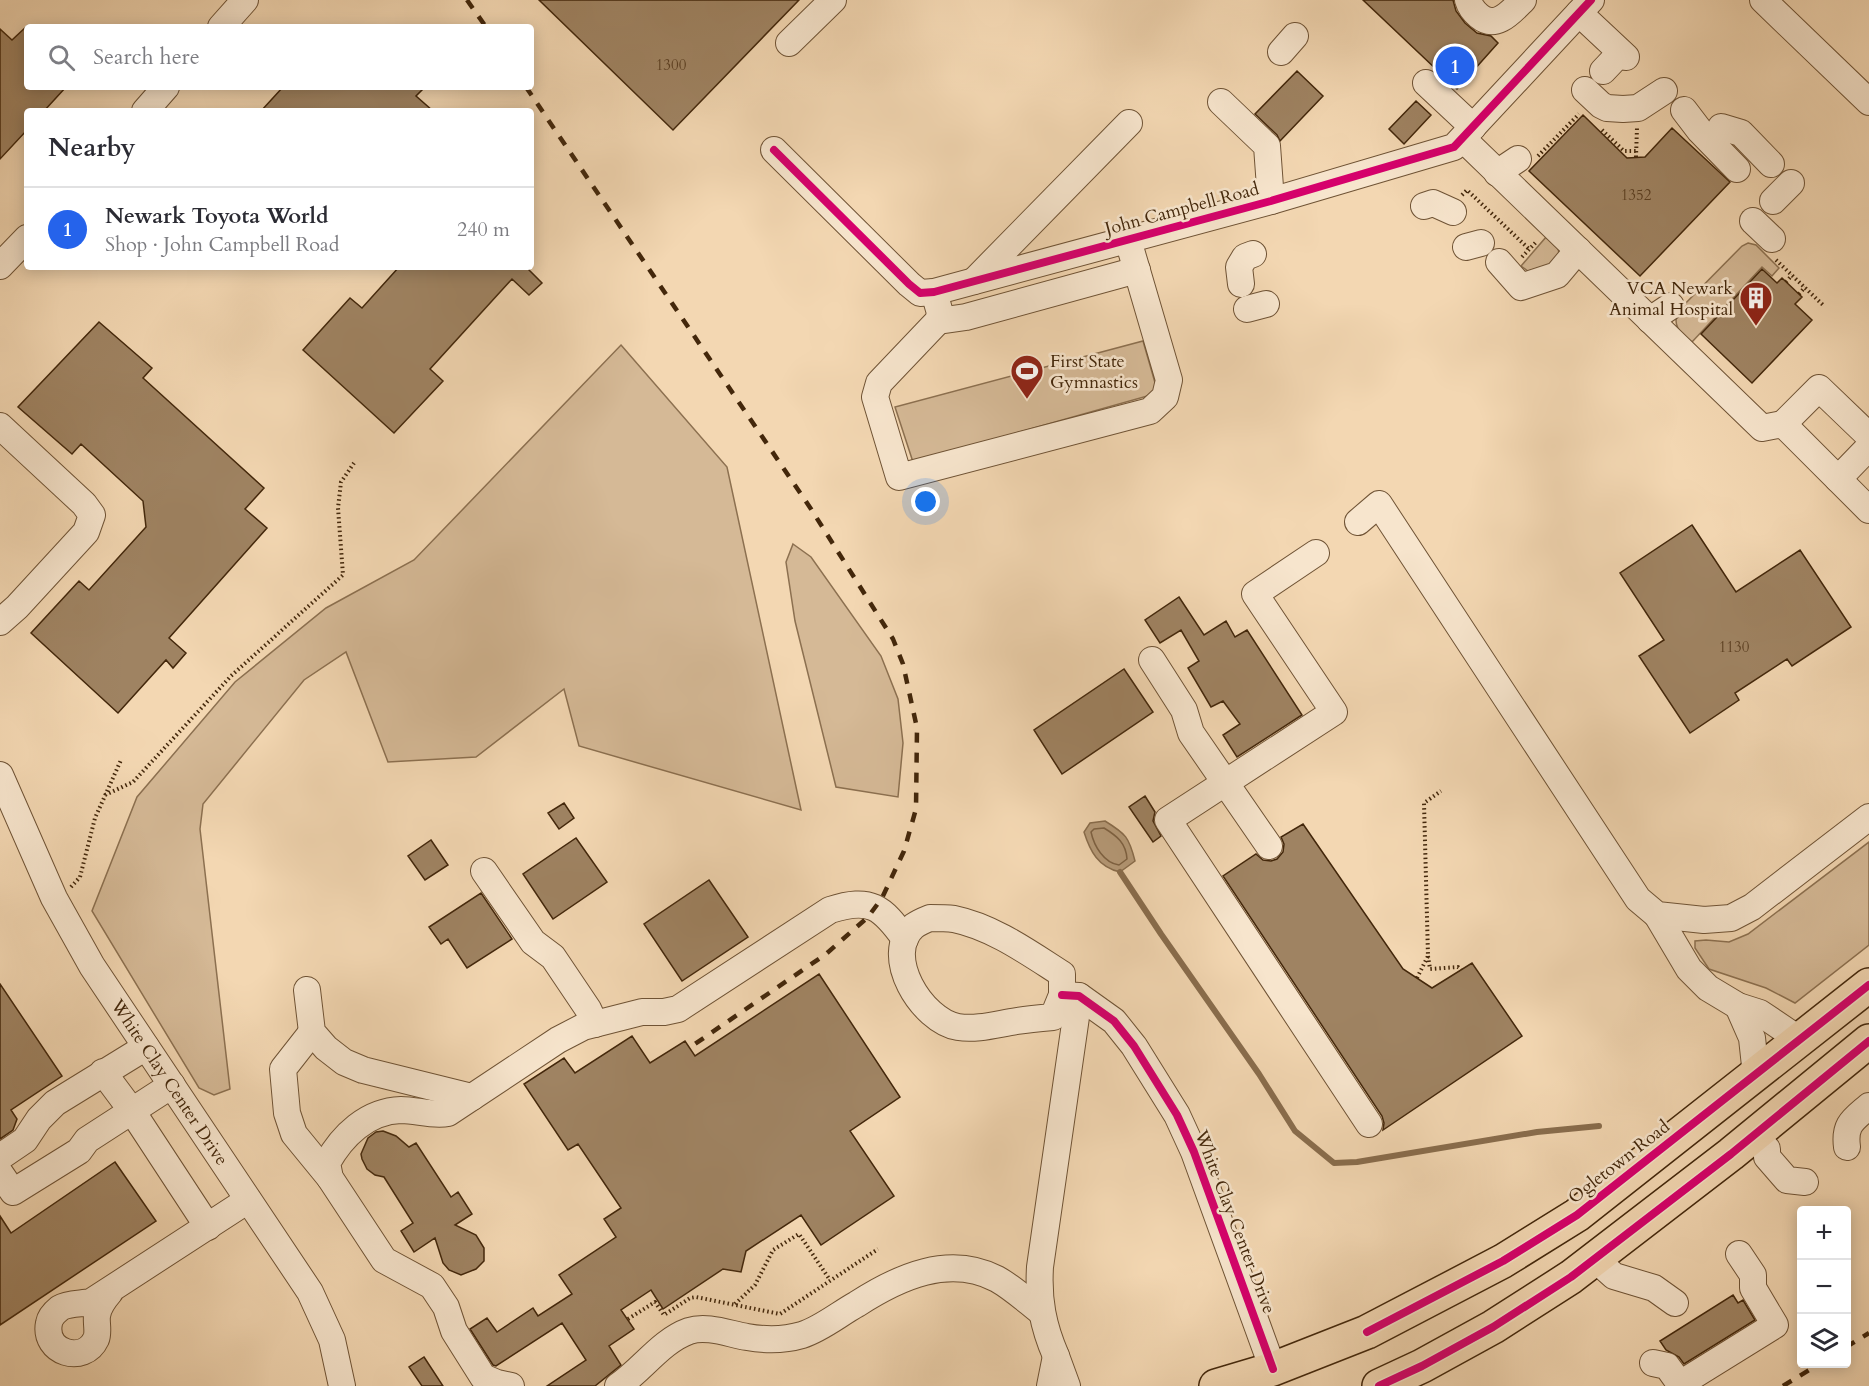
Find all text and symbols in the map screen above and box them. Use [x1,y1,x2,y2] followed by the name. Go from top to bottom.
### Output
[24,24,534,90] search box
[45,41,78,74] icon: search
[93,42,200,72] text: Search here
[1436,44,1474,88] pin: 1
[656,55,687,75] house number: 1300
[48,130,136,165] text: Nearby
[1099,176,1262,242] street label: John Campbell Road
[1621,185,1652,205] house number: 1352
[105,201,329,231] text: Newark Toyota World
[62,216,73,243] text: 1
[457,216,510,243] text: 240 m
[105,231,339,258] text: Shop · John Campbell Road
[1609,276,1733,322] place label: VCA Newark Animal Hospital
[1738,280,1774,327] building icon: VCA Newark Animal Hospital
[1050,349,1138,395] place label: First State Gymnastics
[1009,353,1045,400] sports icon: First State Gymnastics
[911,487,940,516] your location
[1719,637,1750,657] house number: 1130
[105,993,234,1170] street label: White Clay Center Drive
[1563,1114,1675,1210] street label: Ogletown Road
[1188,1126,1282,1317] street label: White Clay Center Drive
[1797,1206,1851,1368] map controls
[1797,1206,1851,1260] button: +
[1797,1260,1851,1314] button: −
[1797,1314,1851,1368] button: layers

